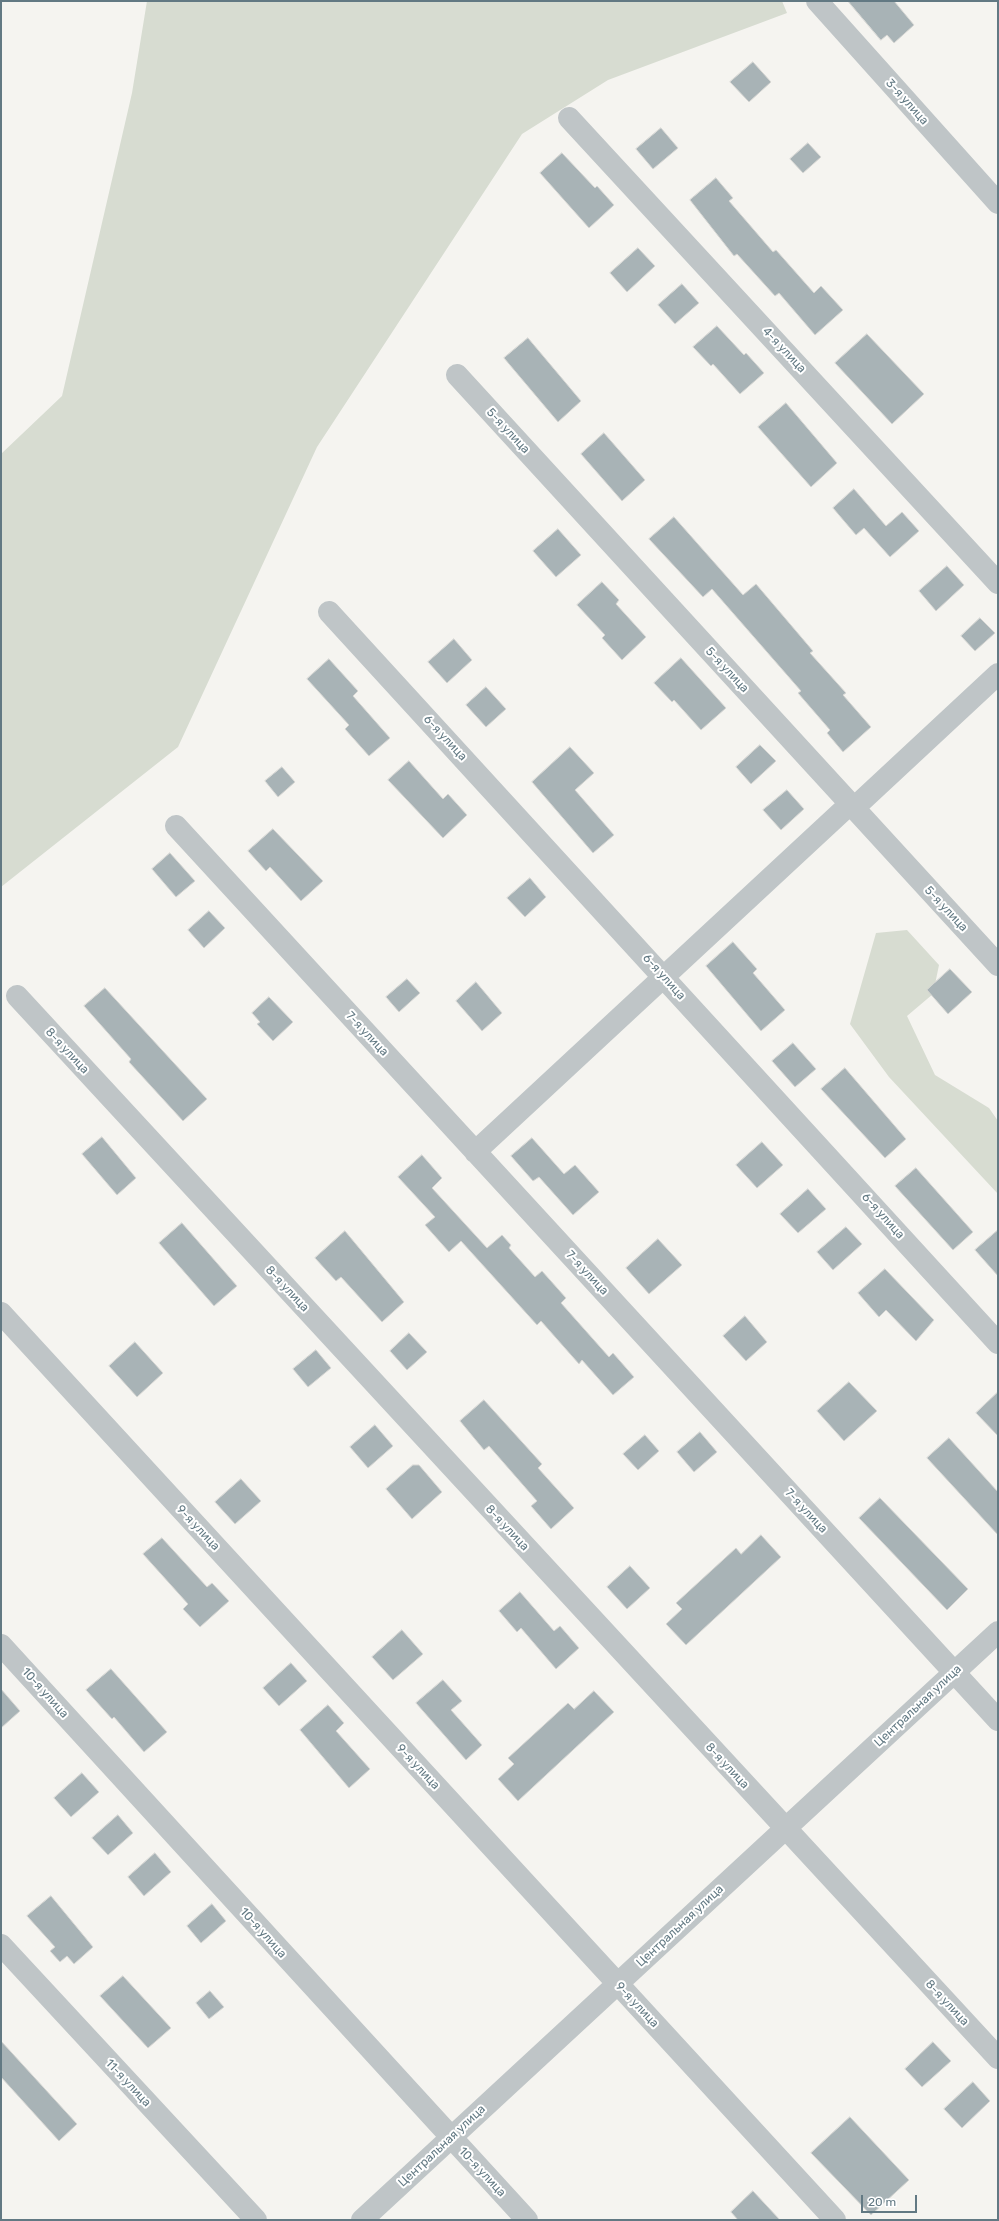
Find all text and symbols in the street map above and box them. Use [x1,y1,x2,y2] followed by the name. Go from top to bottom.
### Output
[883,76,931,128] street label: 3-я улица
[759,324,809,376] street label: 4-я улица
[483,405,533,457] street label: 5-я улица
[702,644,752,696] street label: 5-я улица
[420,712,470,764] street label: 6-я улица
[921,883,971,935] street label: 5-я улица
[640,951,688,1003] street label: 6-я улица
[343,1009,391,1059] street label: 7-я улица
[42,1025,92,1077] street label: 8-я улица
[859,1190,907,1242] street label: 6-я улица
[563,1248,611,1298] street label: 7-я улица
[262,1263,312,1315] street label: 8-я улица
[782,1486,830,1536] street label: 7-я улица
[173,1502,223,1554] street label: 9-я улица
[482,1502,532,1554] street label: 8-я улица
[872,1662,964,1750] street label: Центральная улица
[19,1665,71,1721] street label: 10-я улица
[702,1740,752,1792] street label: 8-я улица
[393,1741,443,1793] street label: 9-я улица
[634,1882,726,1970] street label: Центральная улица
[237,1905,289,1961] street label: 10-я улица
[922,1977,972,2029] street label: 8-я улица
[612,1979,662,2031] street label: 9-я улица
[102,2056,154,2110] street label: 11-я улица
[396,2102,488,2190] street label: Центральная улица
[455,2144,509,2200] street label: 10-я улица
[863,2187,919,2213] scale bar
[868,2195,896,2209] text: 20 m

